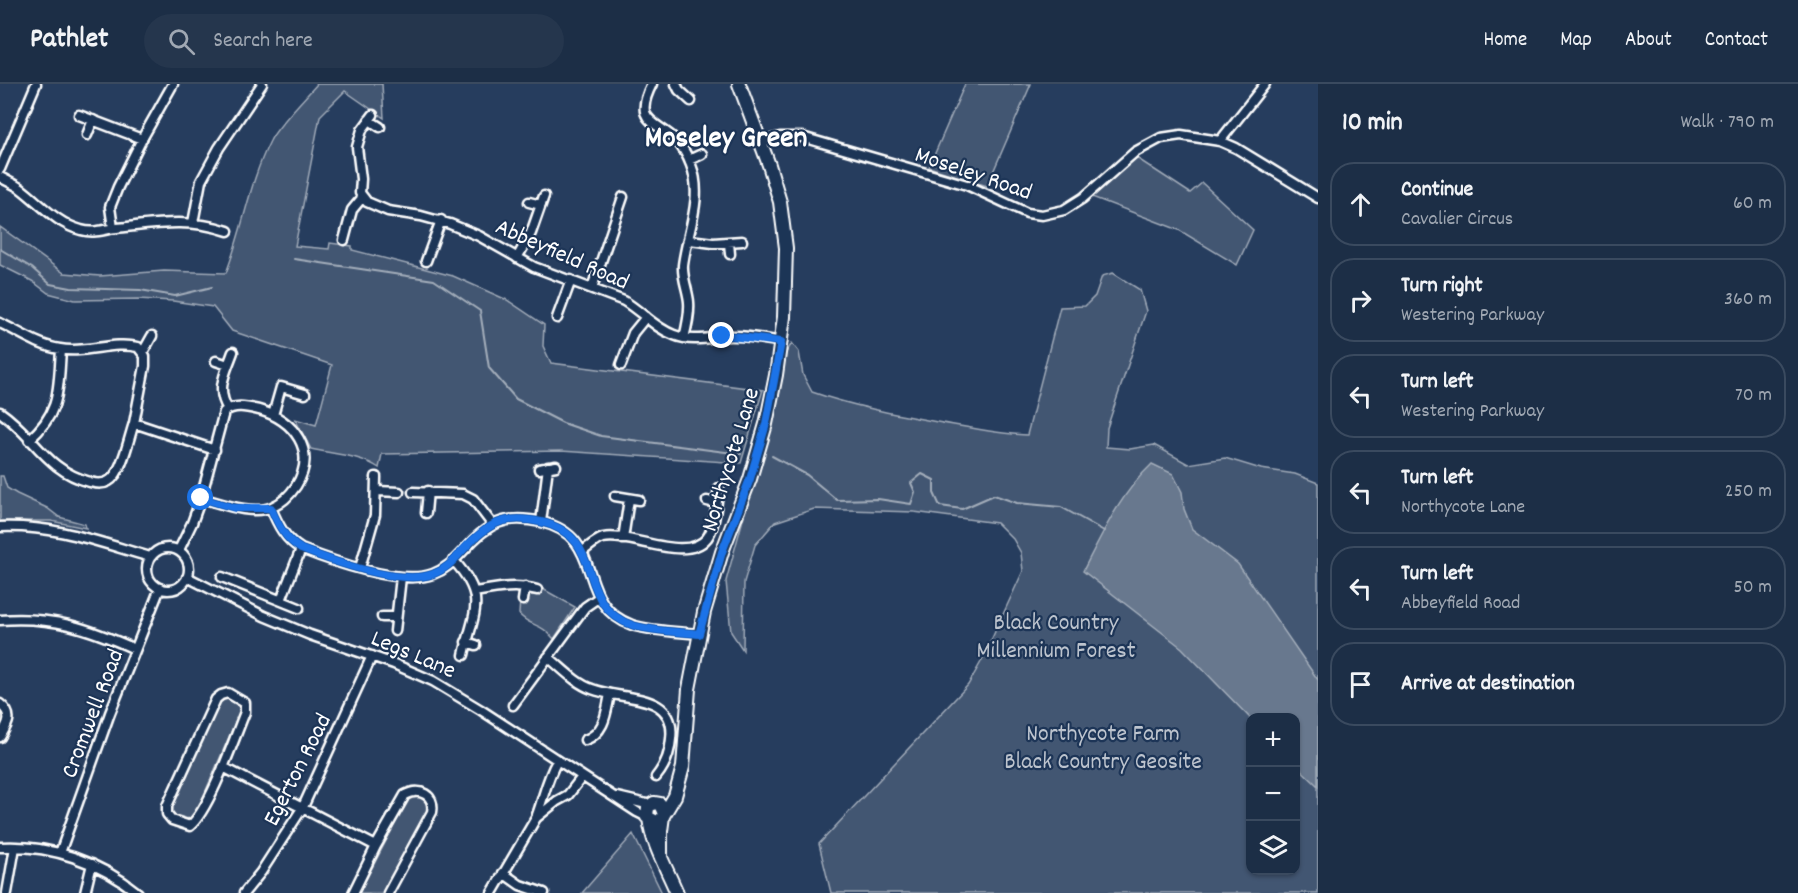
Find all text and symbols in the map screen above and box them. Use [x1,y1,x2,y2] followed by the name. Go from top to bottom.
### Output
[144,14,564,68] search box
[30,21,108,61] text: Pathlet
[165,25,198,58] icon: search
[213,26,313,57] text: Search here
[1483,26,1527,56] text: Home
[1560,26,1592,56] text: Map
[1625,26,1672,56] text: About
[1705,26,1768,56] text: Contact
[1342,105,1402,142] text: 10 min
[1680,109,1774,137] text: Walk · 790 m
[645,119,807,162] district label: Moseley Green
[910,139,1036,211] street label: Moseley Road
[1401,175,1473,206] text: Continue
[1344,188,1377,221] icon: ahead
[1733,190,1772,218] text: 60 m
[1401,206,1513,234] text: Cavalier Circus
[489,211,634,300] street label: Abbeyfield Road
[1401,271,1483,302] text: Turn right
[1344,284,1377,317] icon: right
[1724,286,1772,314] text: 360 m
[1401,302,1544,330] text: Westering Parkway
[708,322,734,348] route end
[1401,367,1473,398] text: Turn left
[1344,380,1377,413] icon: left
[1735,382,1772,410] text: 70 m
[694,384,770,536] street label: Northycote Lane
[1401,398,1544,426] text: Westering Parkway
[1401,463,1473,494] text: Turn left
[1344,476,1377,509] icon: left
[1725,478,1772,506] text: 250 m
[187,484,213,510] route start
[1401,494,1525,522] text: Northycote Lane
[1401,559,1473,590] text: Turn left
[1344,572,1377,605] icon: left
[1734,574,1772,602] text: 50 m
[1401,590,1520,618] text: Abbeyfield Road
[976,607,1136,669] park label: Black Country Millennium Forest
[365,623,461,689] street label: Legs Lane
[54,645,134,784] street label: Cromwell Road
[1344,668,1377,701] icon: arrive
[1401,669,1575,700] text: Arrive at destination
[256,708,341,832] street label: Egerton Road
[1246,713,1300,875] map controls
[1246,713,1300,767] button: +
[1004,718,1202,780] park label: Northycote Farm Black Country Geosite
[1246,767,1300,821] button: −
[1246,821,1300,875] button: layers

